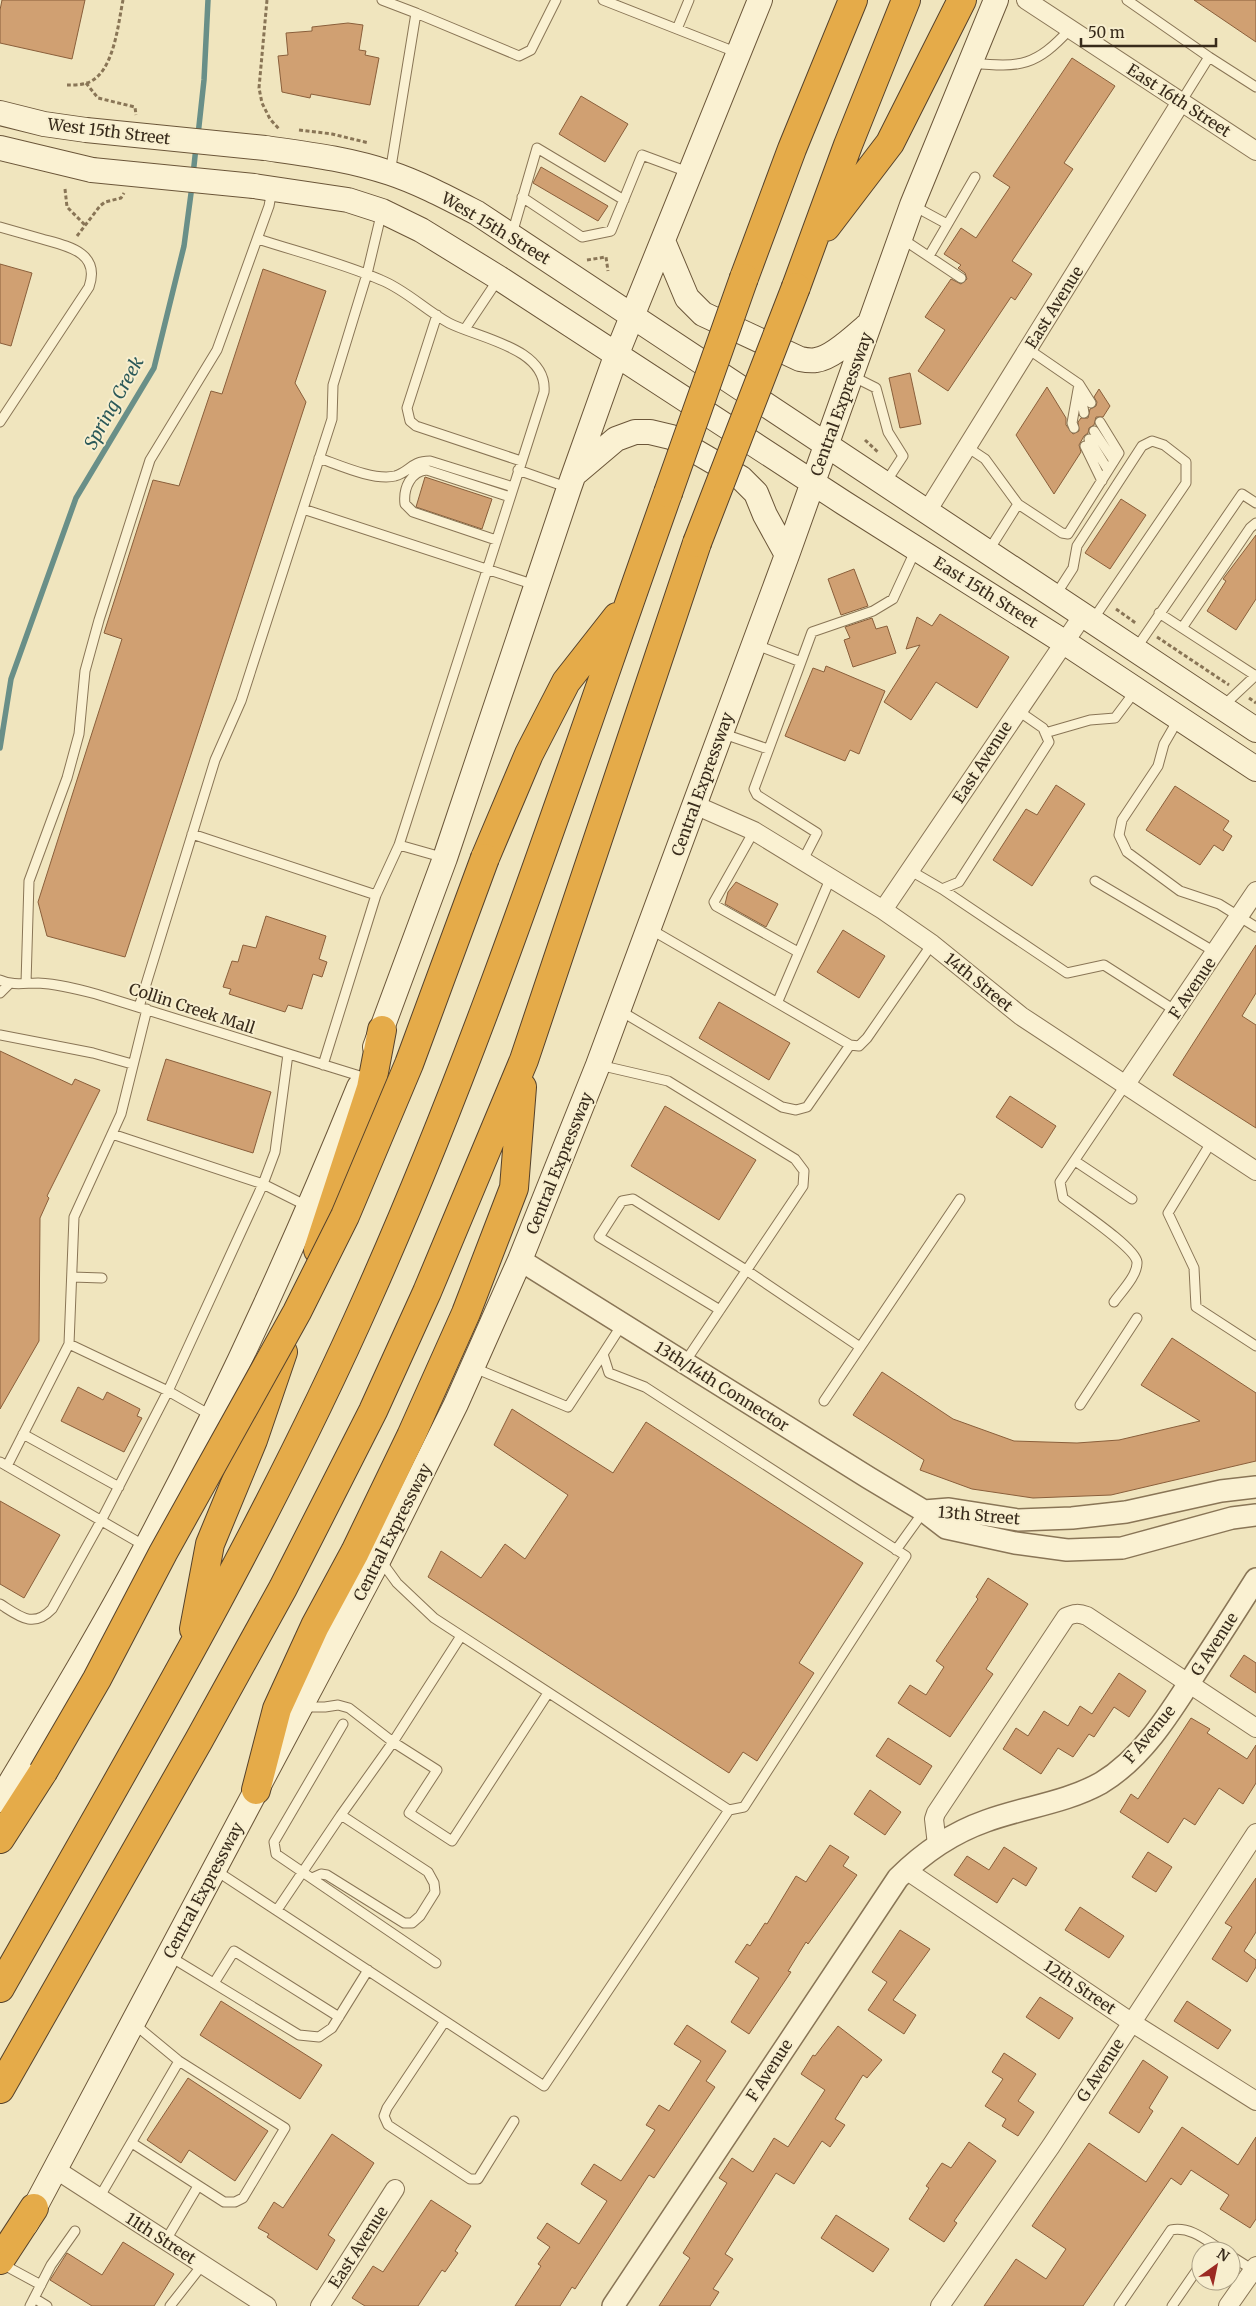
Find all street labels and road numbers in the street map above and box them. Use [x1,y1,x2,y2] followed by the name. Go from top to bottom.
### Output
[1123,59,1235,141] street label: East 16th Street
[46,113,172,149] street label: West 15th Street
[437,187,555,269] street label: West 15th Street
[1021,262,1087,352] street label: East Avenue
[806,329,877,479] street label: Central Expressway
[930,552,1042,632] street label: East 15th Street
[667,709,738,859] street label: Central Expressway
[948,717,1016,807] street label: East Avenue
[941,948,1018,1016] street label: 14th Street
[1164,953,1220,1023] street label: F Avenue
[126,978,258,1038] street label: Collin Creek Mall
[521,1088,597,1237] street label: Central Expressway
[651,1337,793,1435] street label: 13th/14th Connector
[349,1459,436,1604] street label: Central Expressway
[937,1501,1021,1529] street label: 13th Street
[1186,1609,1242,1679] street label: G Avenue
[1119,1701,1179,1767] street label: F Avenue
[159,1818,248,1962] street label: Central Expressway
[1040,1956,1120,2019] street label: 12th Street
[742,2035,796,2105] street label: F Avenue
[1072,2035,1128,2105] street label: G Avenue
[324,2202,392,2292] street label: East Avenue
[122,2208,201,2269] street label: 11th Street

